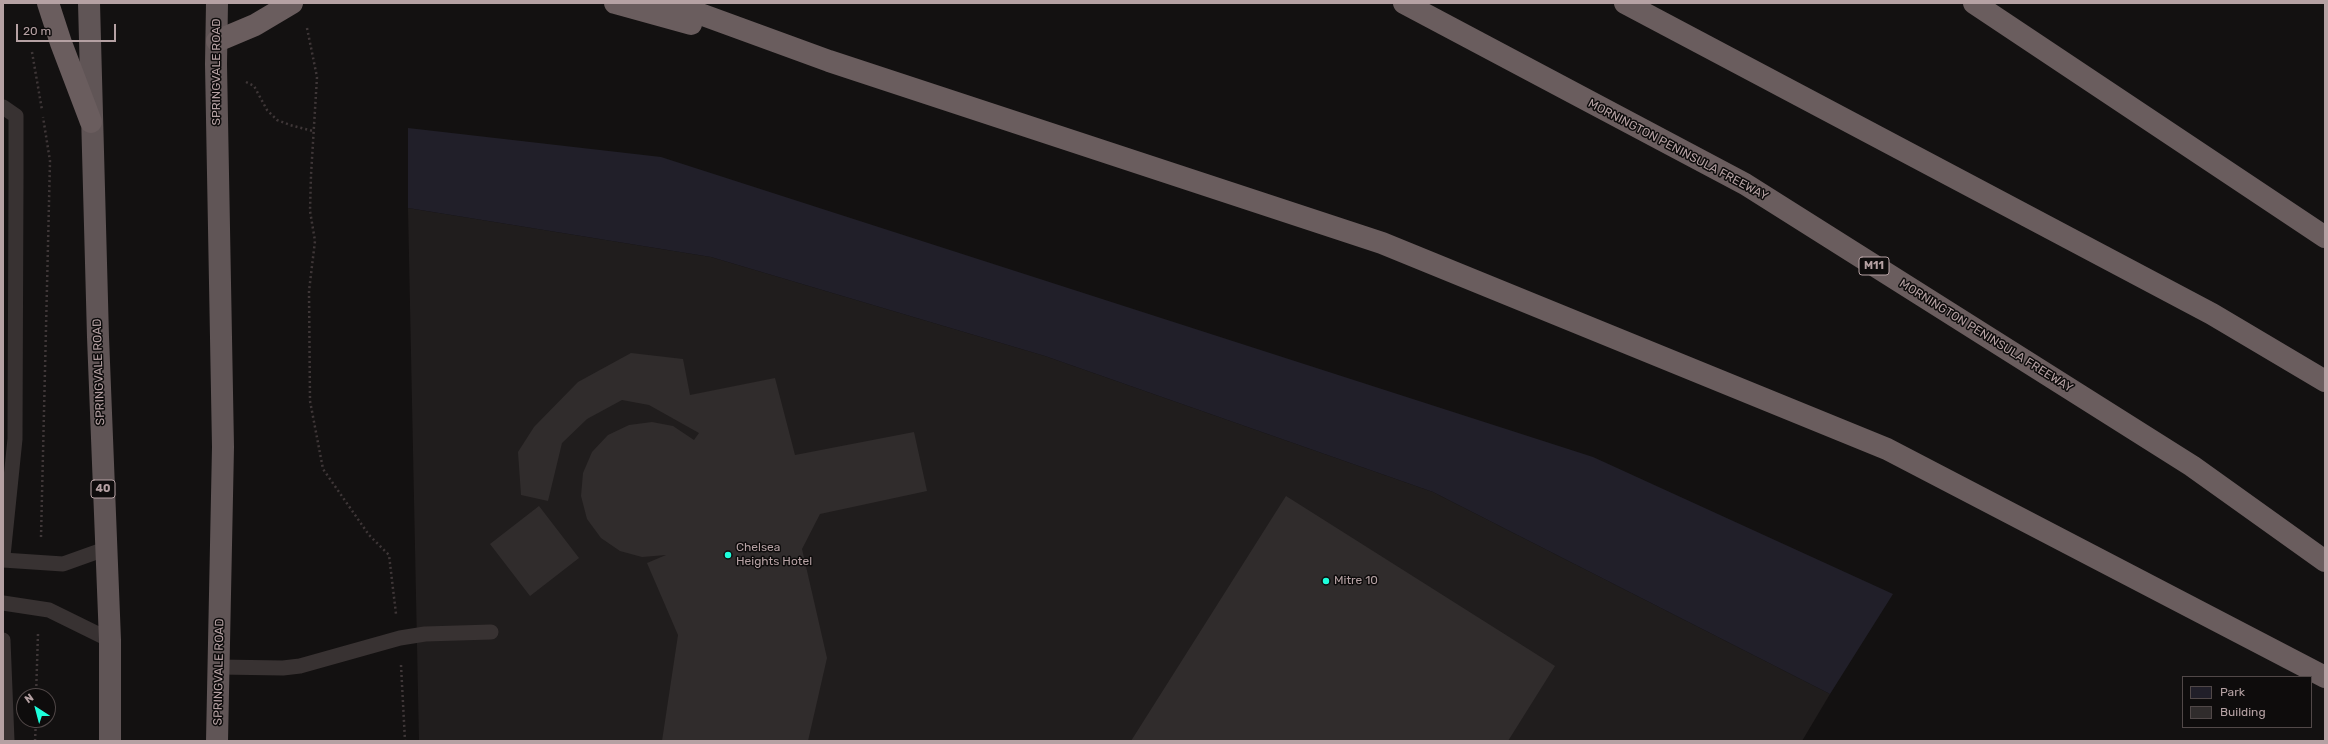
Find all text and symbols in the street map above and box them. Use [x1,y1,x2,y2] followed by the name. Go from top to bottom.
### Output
[18,16,118,42] scale bar
[210,19,224,125] street label: SPRINGVALE ROAD
[23,24,51,38] text: 20 m
[1585,96,1771,204] street label: MORNINGTON PENINSULA FREEWAY
[1859,257,1889,275] road number: M11
[1897,276,2075,396] street label: MORNINGTON PENINSULA FREEWAY
[90,318,108,426] street label: SPRINGVALE ROAD
[91,480,115,498] road number: 40
[736,541,812,569] place label: Chelsea Heights Hotel
[723,550,733,560] marker: Chelsea Heights Hotel
[1334,574,1378,588] place label: Mitre 10
[1321,576,1331,586] marker: Mitre 10
[211,618,227,726] street label: SPRINGVALE ROAD
[2182,676,2312,728] legend
[2220,685,2245,699] text: Park
[16,688,56,728] north arrow
[22,691,36,706] text: N
[2220,705,2266,719] text: Building

